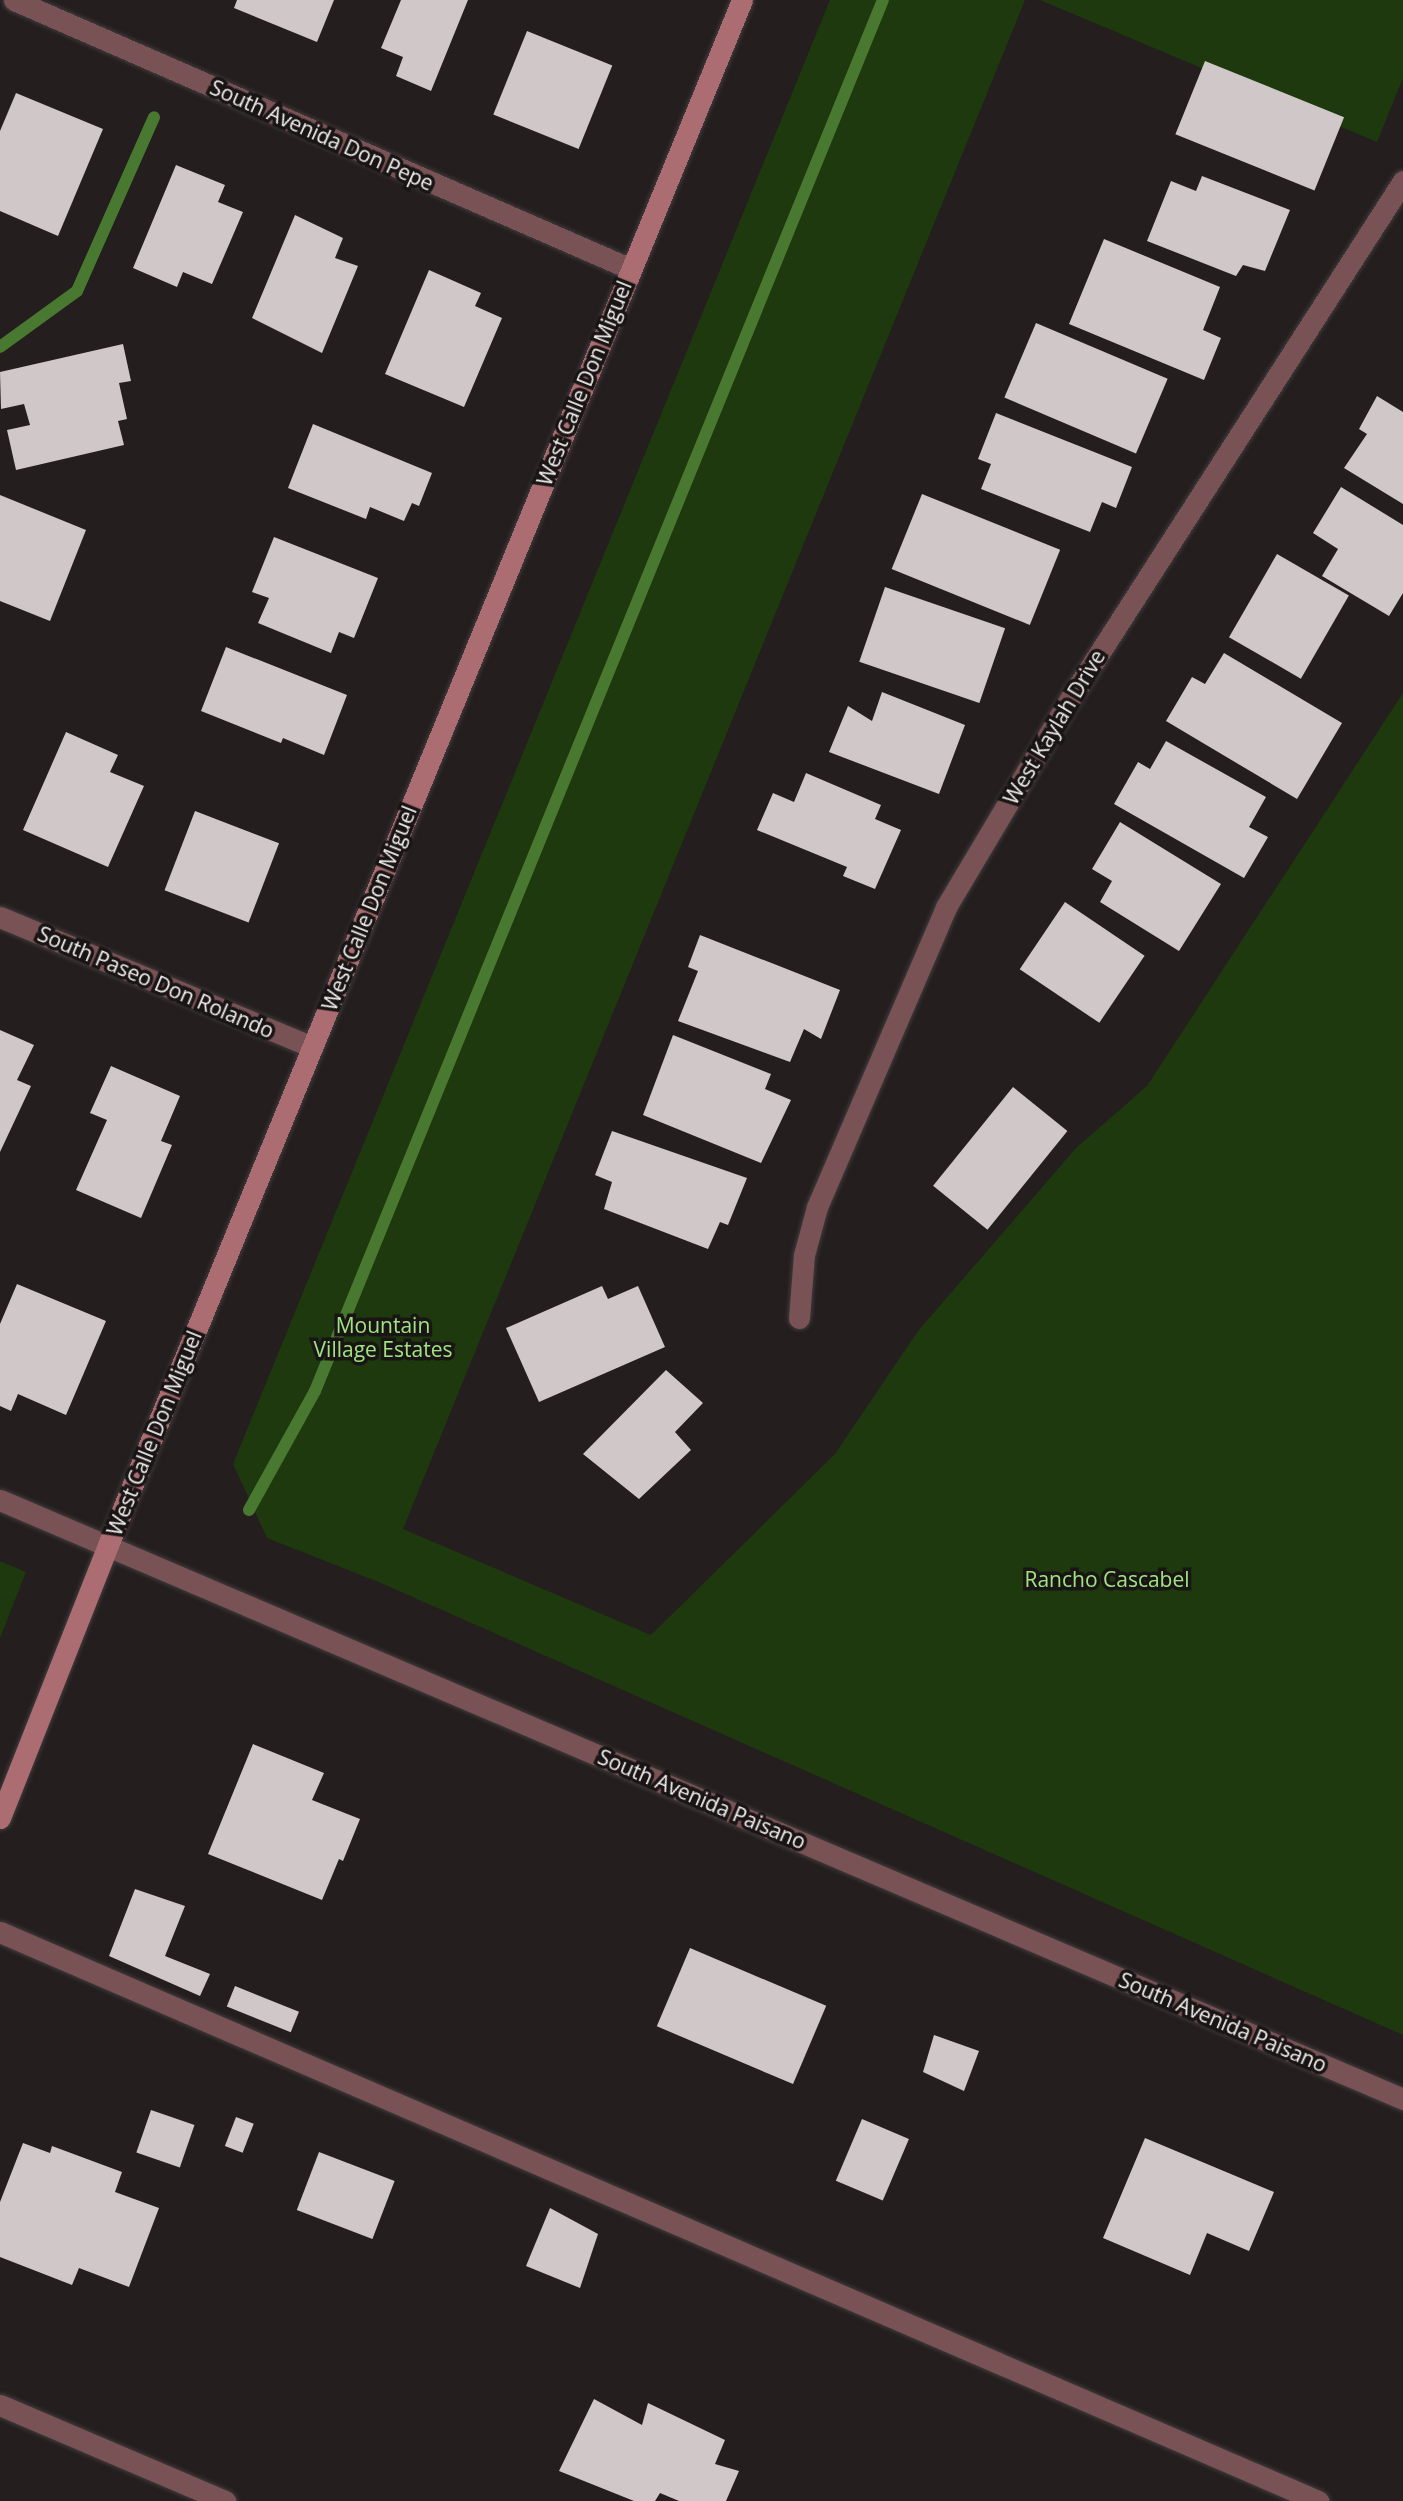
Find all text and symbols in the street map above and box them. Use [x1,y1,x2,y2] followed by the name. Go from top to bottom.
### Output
[206,74,438,196] street label: South Avenida Don Pepe
[531,277,637,489] street label: West Calle Don Miguel
[998,645,1110,809] street label: West Kaylah Drive
[316,802,422,1014] street label: West Calle Don Miguel
[34,921,278,1043] street label: South Paseo Don Rolando
[314,1312,452,1362] park label: Mountain Village Estates
[101,1327,207,1539] street label: West Calle Don Miguel
[1024,1566,1190,1592] park label: Rancho Cascabel
[594,1744,810,1854] street label: South Avenida Paisano
[1115,1967,1331,2077] street label: South Avenida Paisano

